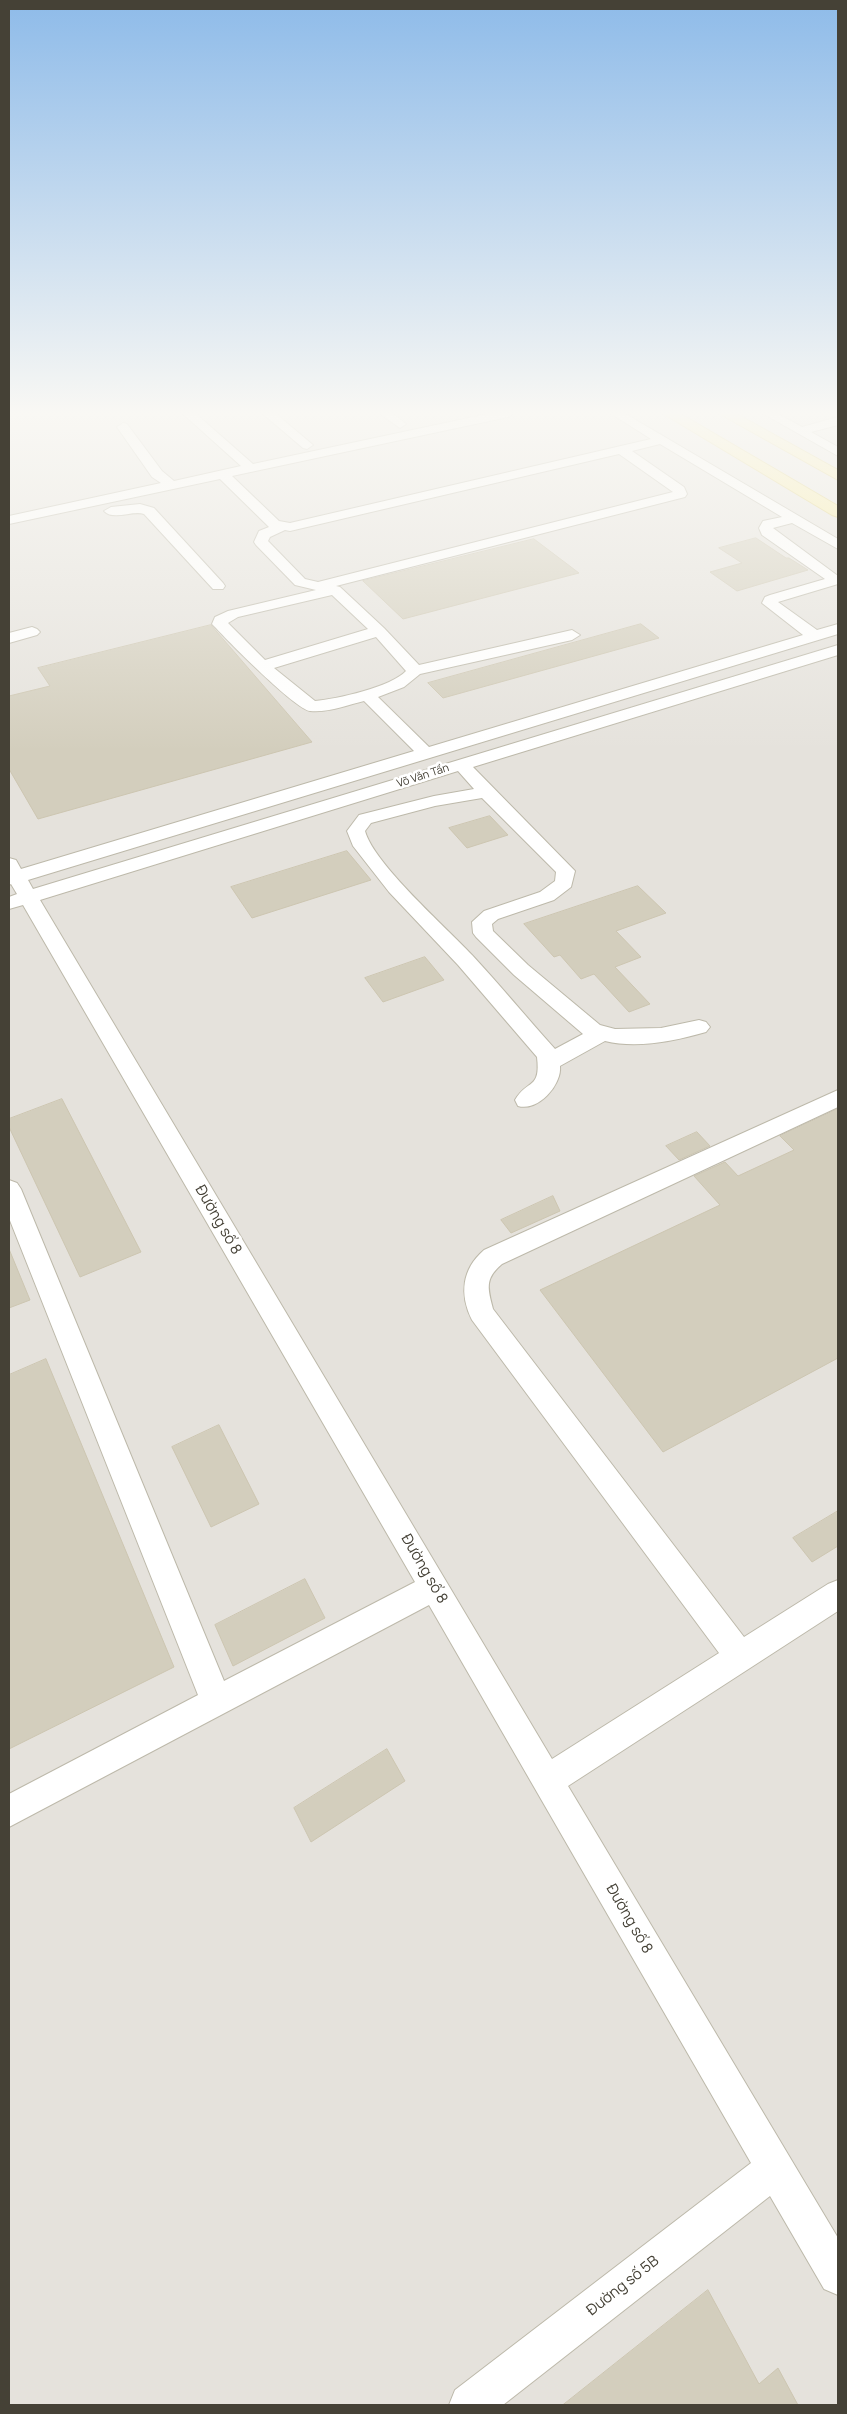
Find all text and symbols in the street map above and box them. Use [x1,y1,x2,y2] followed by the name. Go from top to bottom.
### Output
[395,761,451,791] street label: Võ Văn Tần
[191,1182,245,1258] street label: Đường số 8
[397,1531,451,1607] street label: Đường số 8
[602,1881,656,1957] street label: Đường số 8
[583,2252,663,2320] street label: Đường số 5B

